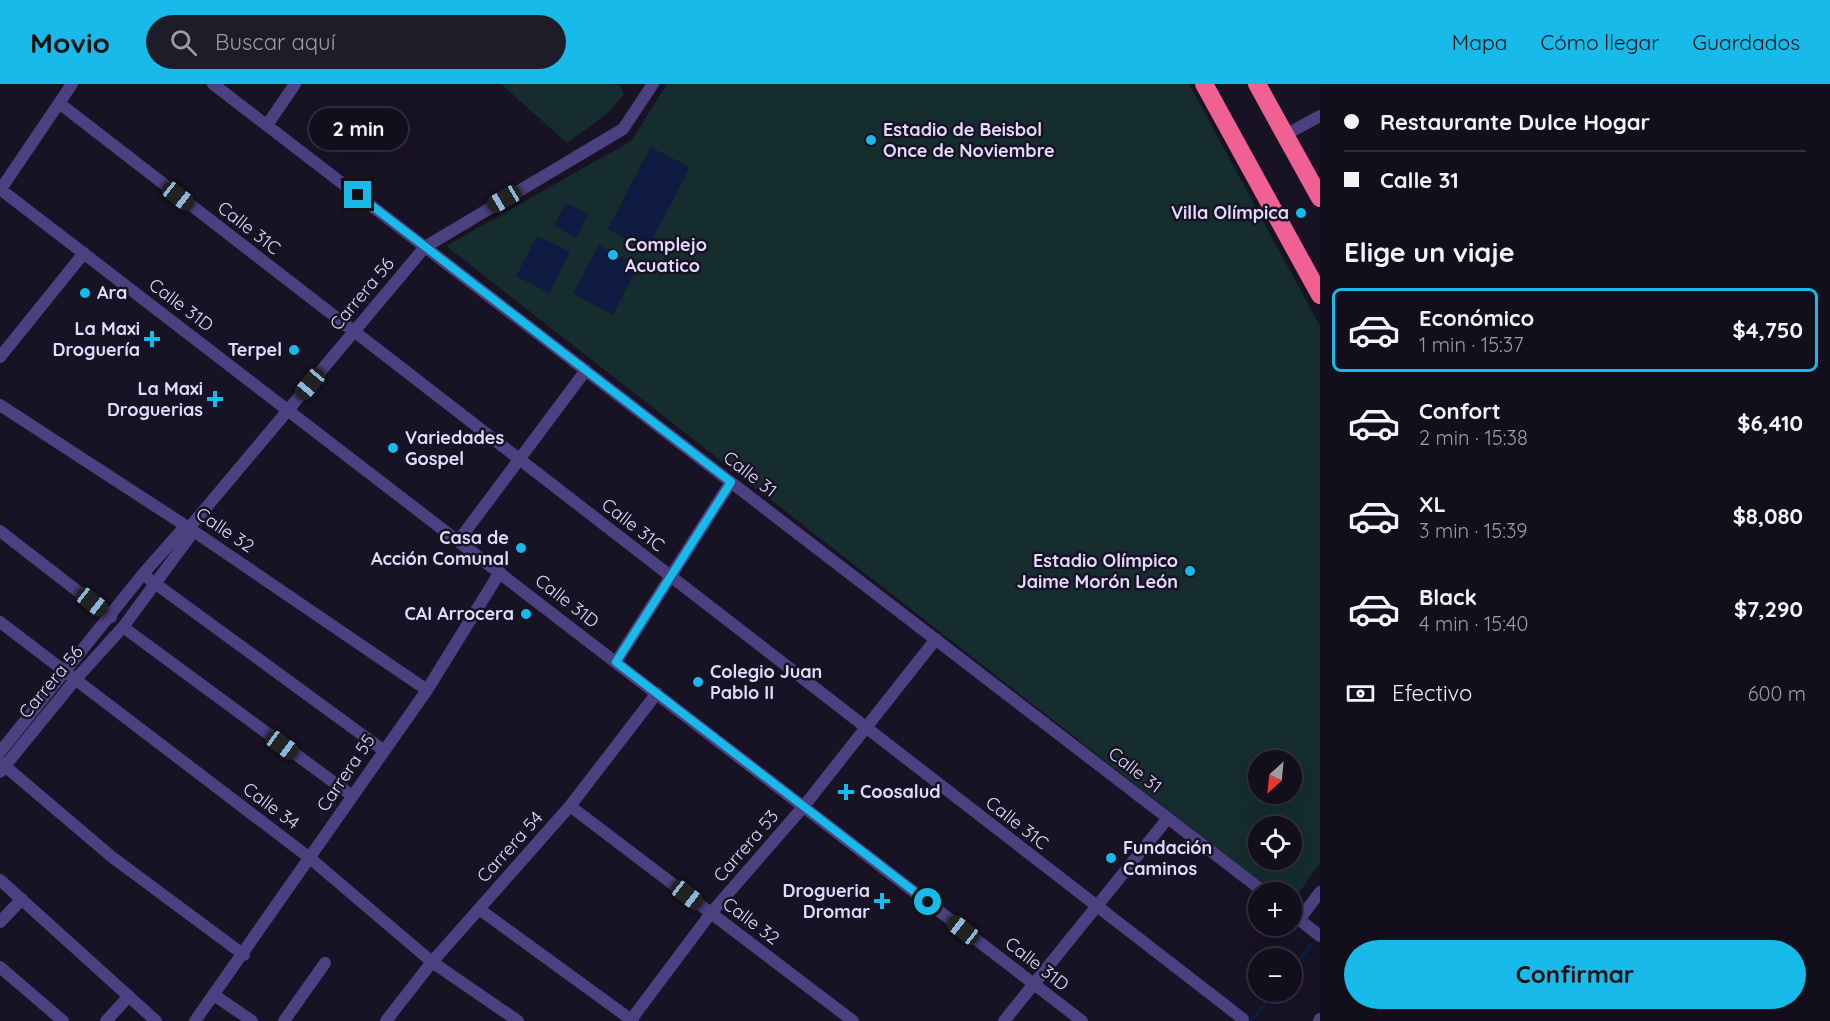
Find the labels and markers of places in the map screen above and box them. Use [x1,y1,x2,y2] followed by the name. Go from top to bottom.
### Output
[883,118,1055,162] place label: Estadio de Beisbol Once de Noviembre
[864,133,878,147] marker: Estadio de Beisbol Once de Noviembre
[1171,201,1289,224] place label: Villa Olímpica
[1294,206,1308,220] marker: Villa Olímpica
[625,233,707,277] place label: Complejo Acuatico
[606,248,620,262] marker: Complejo Acuatico
[97,281,127,304] place label: Ara
[78,286,92,300] marker: Ara
[53,317,140,361] place label: La Maxi Droguería
[145,332,159,346] marker: La Maxi Droguería
[228,338,282,361] place label: Terpel
[287,343,301,357] marker: Terpel
[107,377,203,421] place label: La Maxi Droguerias
[208,392,222,406] marker: La Maxi Droguerias
[405,426,504,470] place label: Variedades Gospel
[386,441,400,455] marker: Variedades Gospel
[371,526,509,570] place label: Casa de Acción Comunal
[514,541,528,555] marker: Casa de Acción Comunal
[1017,549,1178,593] place label: Estadio Olímpico Jaime Morón León
[1183,564,1197,578] marker: Estadio Olímpico Jaime Morón León
[404,602,514,625] place label: CAI Arrocera
[519,607,533,621] marker: CAI Arrocera
[710,660,822,704] place label: Colegio Juan Pablo II
[691,675,705,689] marker: Colegio Juan Pablo II
[860,780,941,803] place label: Coosalud
[837,783,855,801] marker: Coosalud
[1123,836,1212,880] place label: Fundación Caminos
[1104,851,1118,865] marker: Fundación Caminos
[783,879,870,923] place label: Drogueria Dromar
[875,894,889,908] marker: Drogueria Dromar

